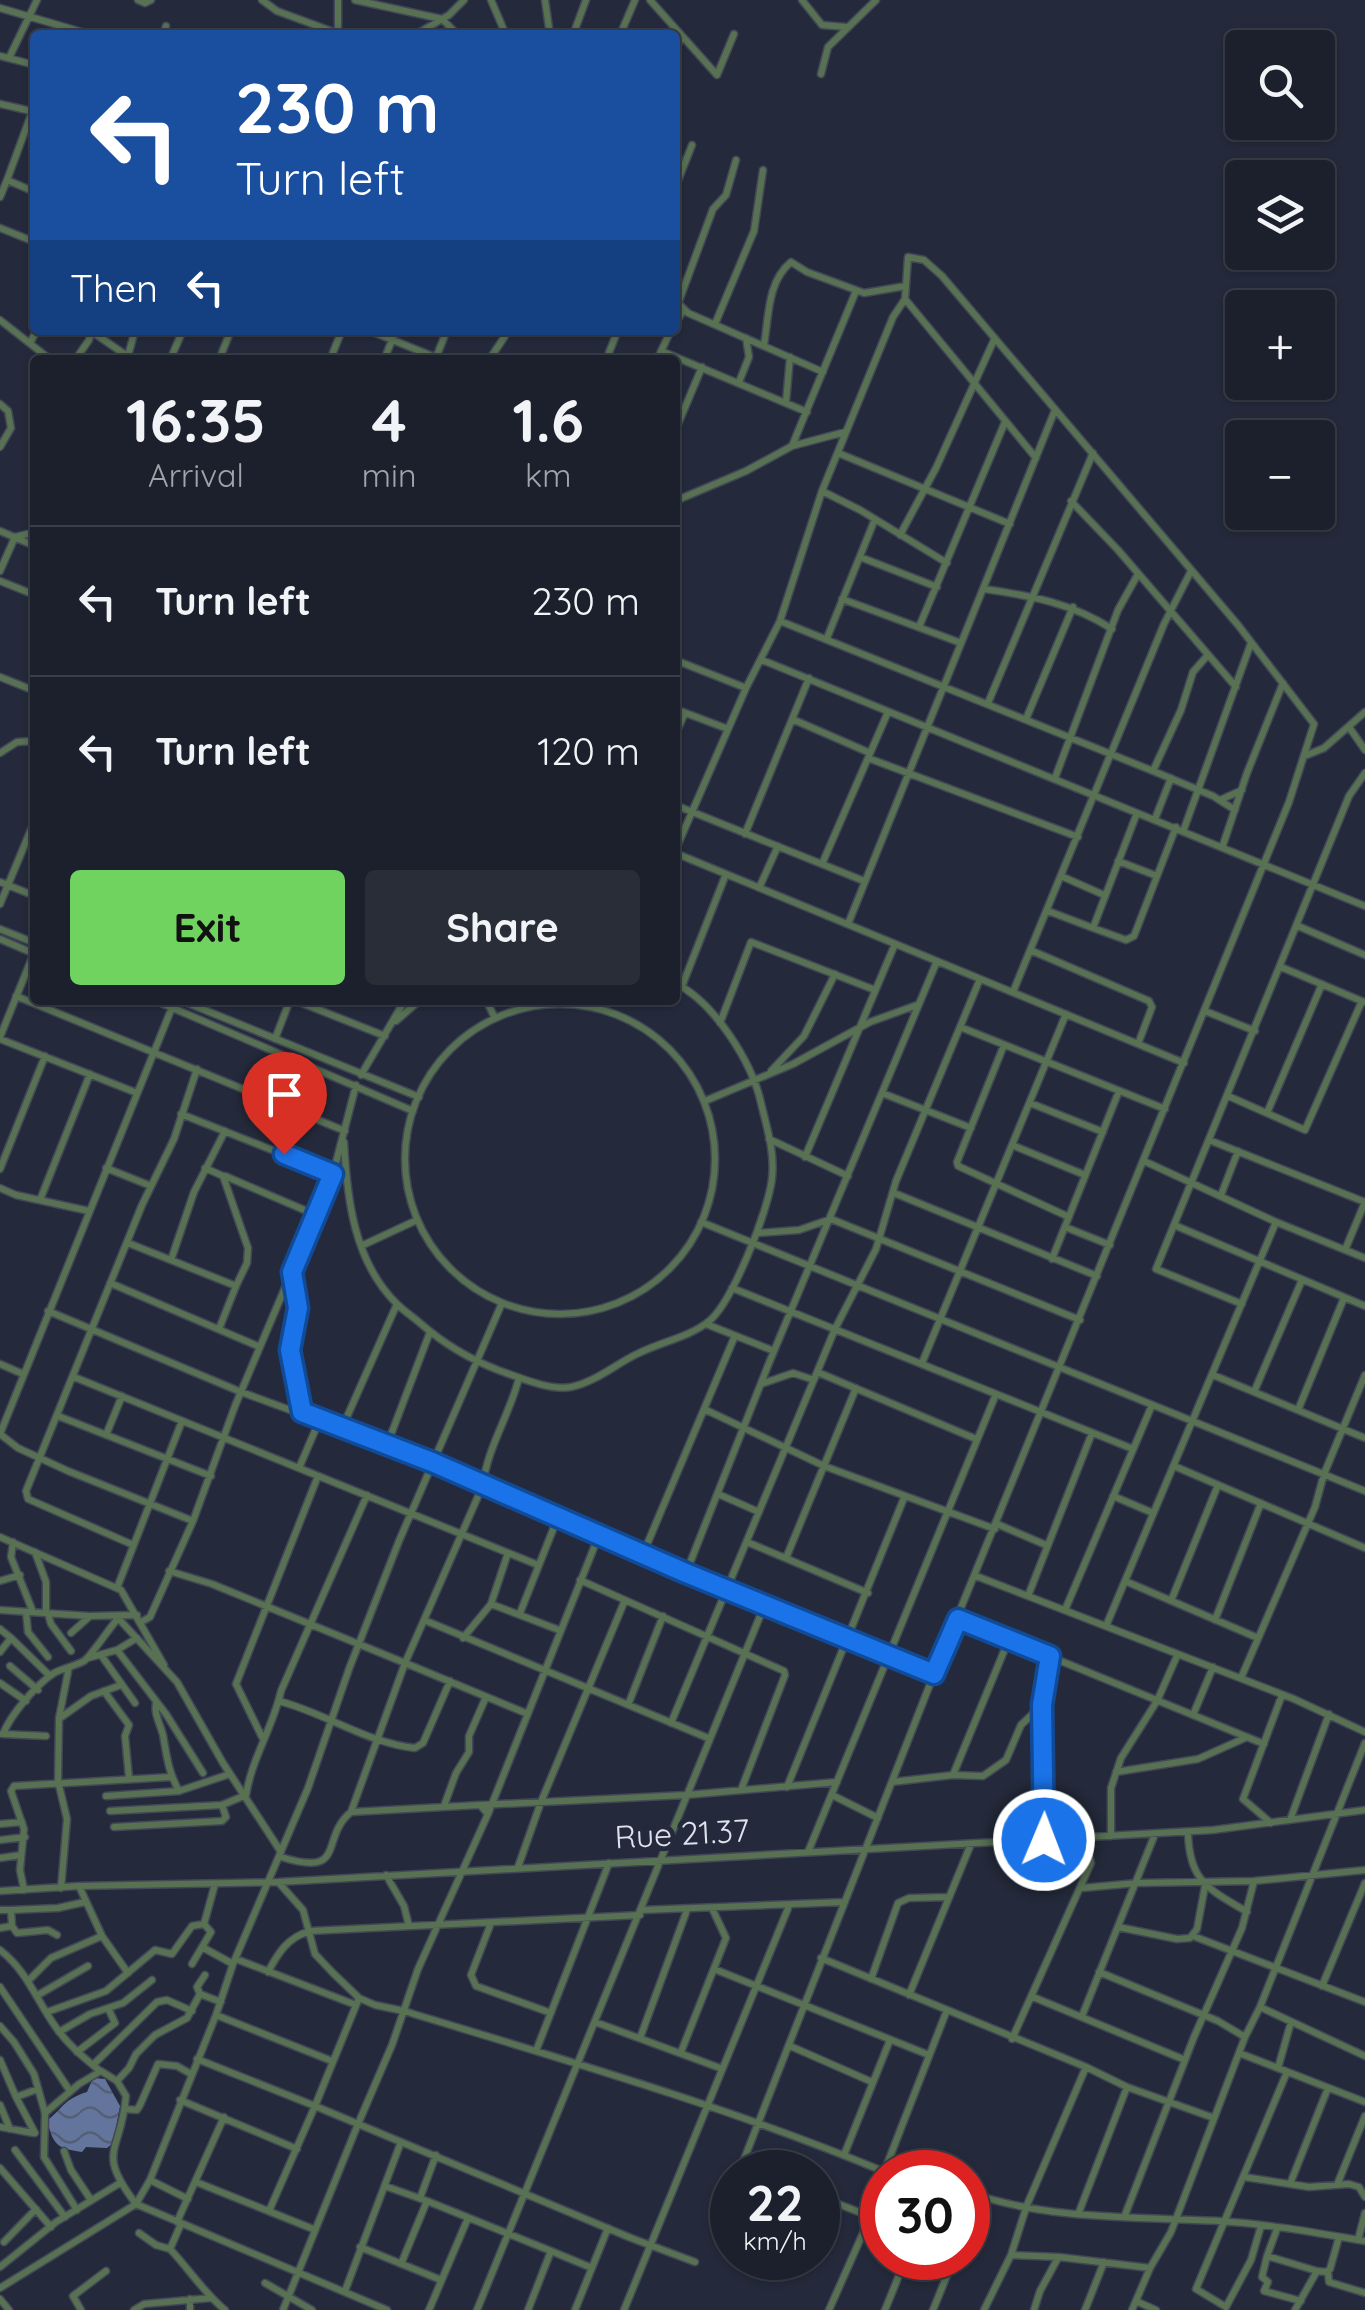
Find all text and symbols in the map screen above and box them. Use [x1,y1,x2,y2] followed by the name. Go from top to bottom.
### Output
[1225,30,1335,530] map controls
[1225,30,1335,140] button: search
[235,63,440,151] text: 230 m
[70,70,200,200] icon: left
[235,150,405,206] text: Turn left
[1225,160,1335,270] button: layers
[178,260,233,315] icon: left
[70,264,158,312] text: Then
[1225,290,1335,400] button: +
[126,382,266,457] text: 16:35
[371,382,407,457] text: 4
[512,382,584,457] text: 1.6
[1225,420,1335,530] button: −
[148,455,244,495] text: Arrival
[362,455,416,495] text: min
[525,455,571,495] text: km
[70,574,125,629] icon: left
[155,577,311,625] text: Turn left
[531,577,640,625] text: 230 m
[70,724,125,779] icon: left
[155,727,311,775] text: Turn left
[537,727,640,775] text: 120 m
[70,870,345,985] button: Exit
[365,870,640,985] button: Share
[242,1052,327,1155] pin
[257,1067,312,1122] icon: arrive
[992,1788,1096,1892] position arrow
[614,1810,750,1856] street label: Rue 21.37
[860,2150,990,2280] speed limit sign: 30
[747,2171,803,2234] text: 22
[743,2225,807,2256] text: km/h

